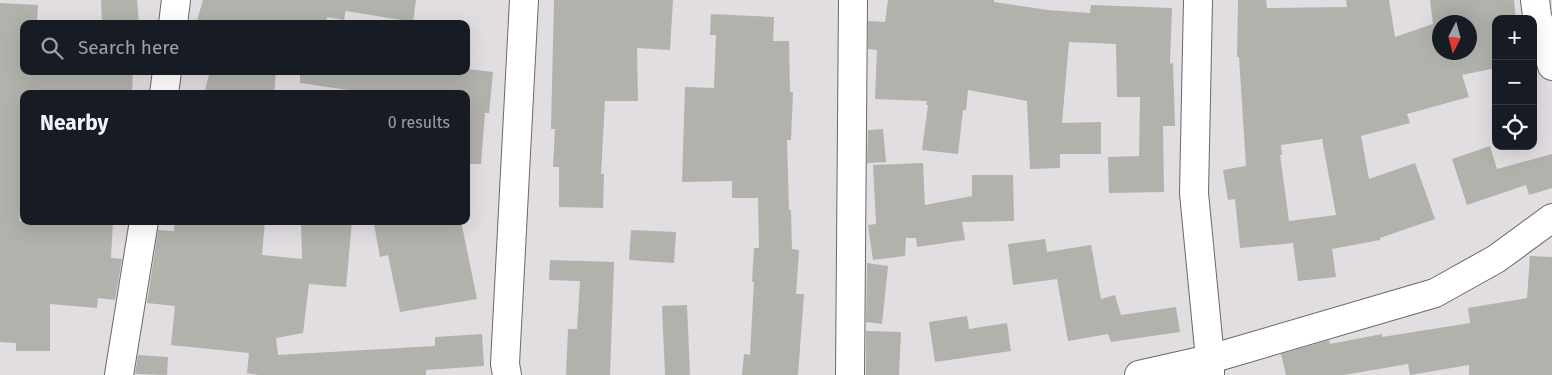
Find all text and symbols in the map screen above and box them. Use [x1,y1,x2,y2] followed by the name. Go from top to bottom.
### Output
[1432,15,1477,60] north arrow
[1492,15,1537,150] map controls
[1492,15,1537,60] button: +
[20,20,470,75] search box
[38,34,66,62] icon: search
[78,36,179,59] text: Search here
[1492,60,1537,105] button: −
[1492,105,1537,150] button: locate
[40,110,108,136] text: Nearby
[388,113,450,132] text: 0 results

